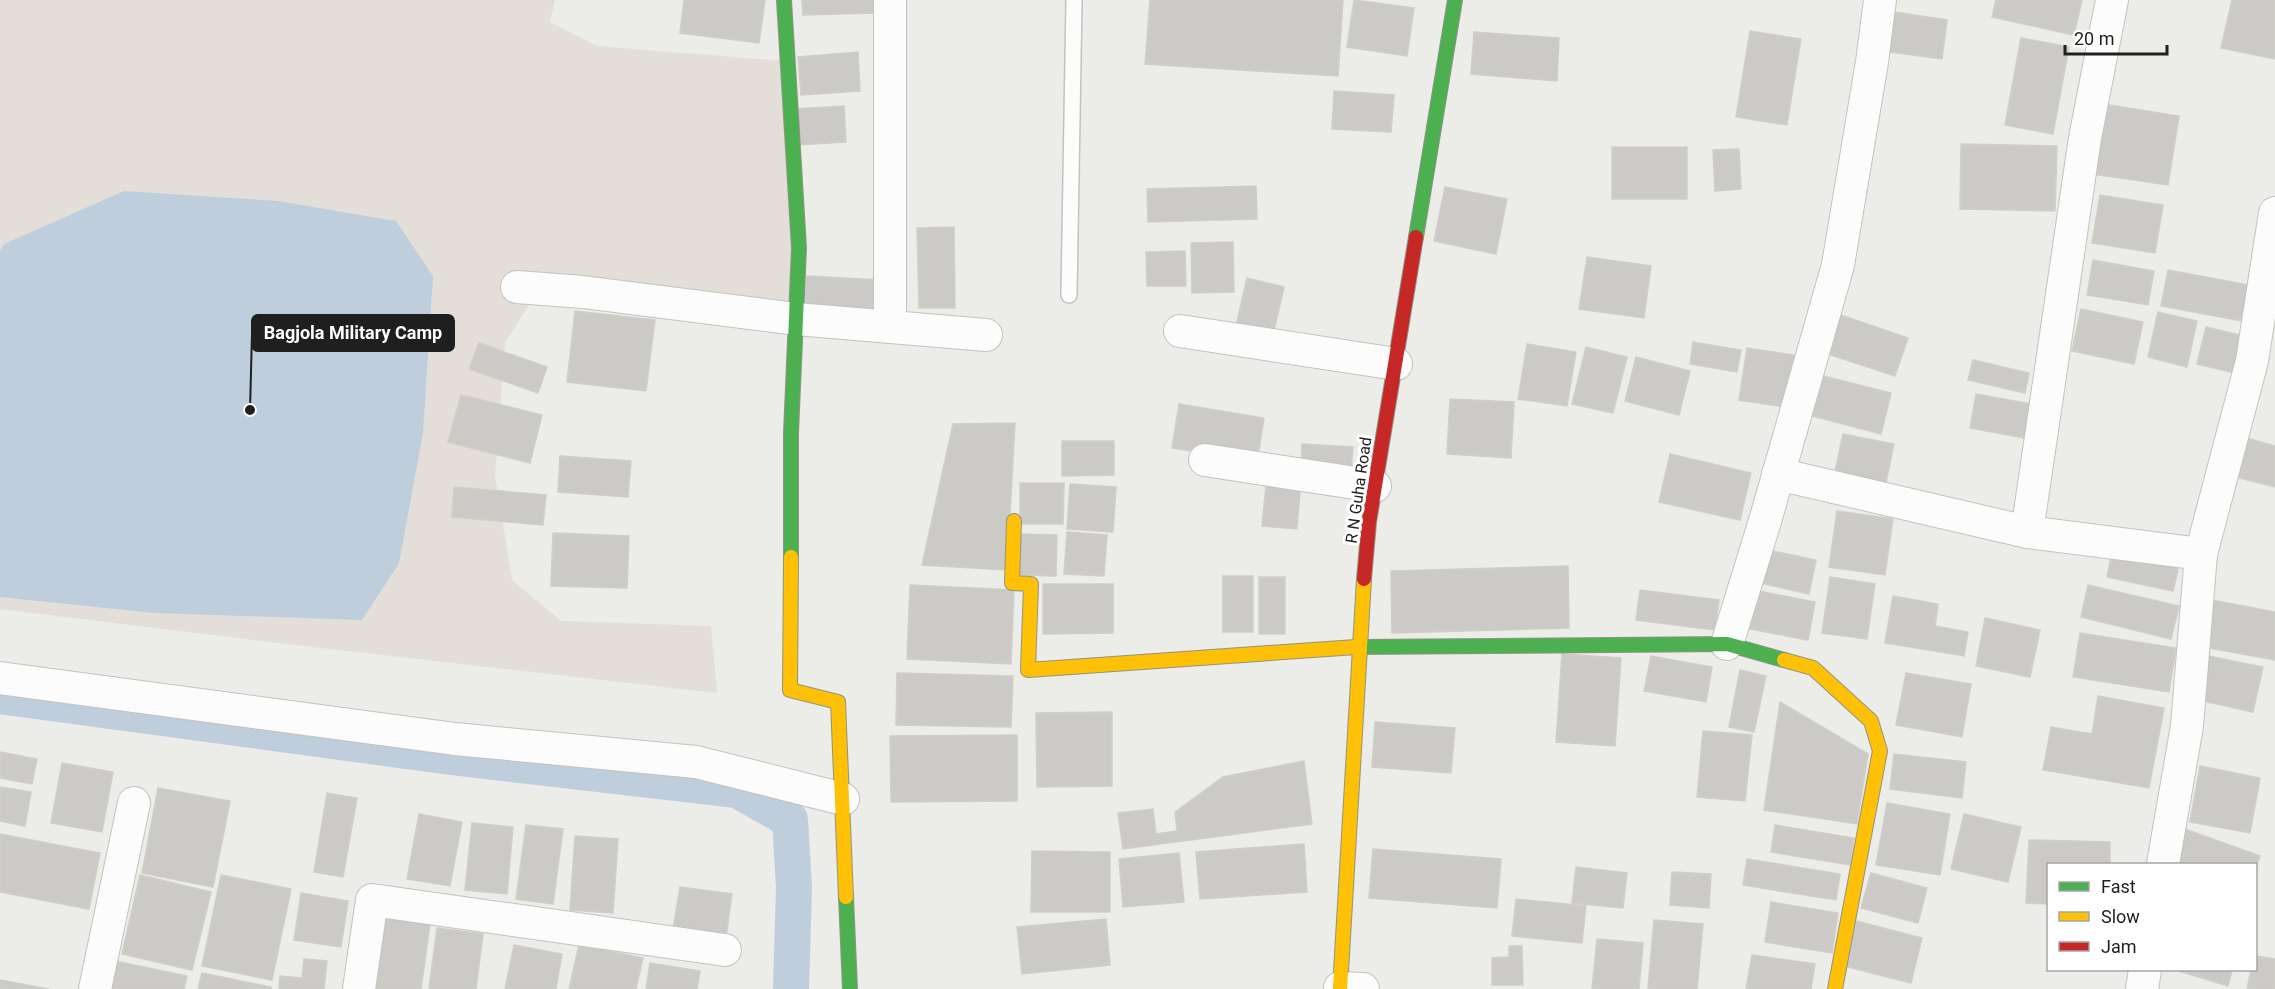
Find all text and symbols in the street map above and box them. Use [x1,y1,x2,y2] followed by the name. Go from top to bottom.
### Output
[2065,18,2167,56] scale bar
[2074,28,2114,49] text: 20 m
[252,315,454,351] callout: Bagjola Military Camp
[264,322,442,343] text: Bagjola Military Camp
[1342,436,1375,544] street label: R N Guha Road
[2047,863,2257,971] legend
[2101,876,2136,897] text: Fast
[2101,906,2140,927] text: Slow
[2101,936,2137,957] text: Jam

